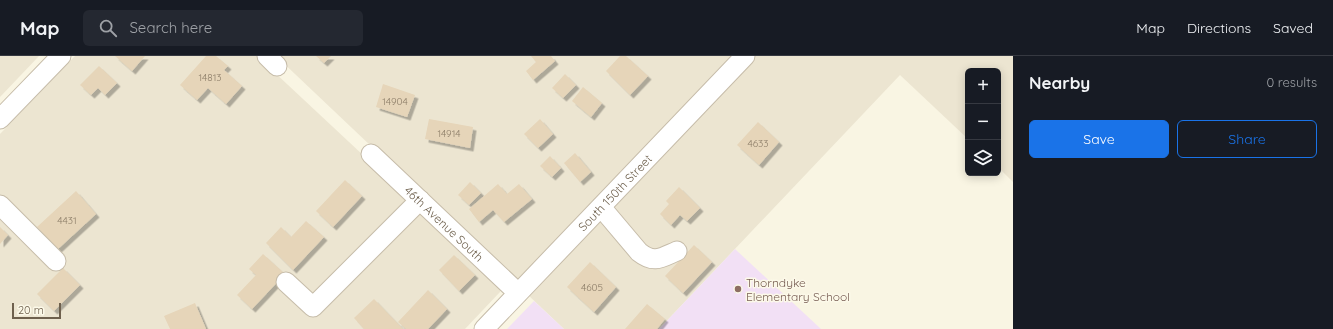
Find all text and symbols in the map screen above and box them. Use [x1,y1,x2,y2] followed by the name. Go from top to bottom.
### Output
[83,10,363,46] search box
[20,16,59,40] text: Map
[97,17,119,39] icon: search
[129,18,212,37] text: Search here
[1136,19,1165,37] text: Map
[1187,19,1251,37] text: Directions
[1273,19,1313,37] text: Saved
[965,68,1001,176] map controls
[965,68,1001,104] button: +
[198,71,222,84] house number: 14813
[1029,72,1090,93] text: Nearby
[1266,74,1317,90] text: 0 results
[382,95,408,108] house number: 14904
[965,104,1001,140] button: −
[1029,120,1169,158] button: Save
[1177,120,1317,158] button: Share
[437,127,461,140] house number: 14914
[747,137,769,150] house number: 4633
[965,140,1001,176] button: layers
[575,151,655,234] street label: South 150th Street
[402,183,487,264] street label: 46th Avenue South
[57,214,77,227] house number: 4431
[746,275,850,304] place label: Thorndyke Elementary School
[581,281,603,294] house number: 4605
[733,284,743,294] marker: Thorndyke Elementary School
[12,301,61,320] scale bar
[18,303,44,317] text: 20 m

